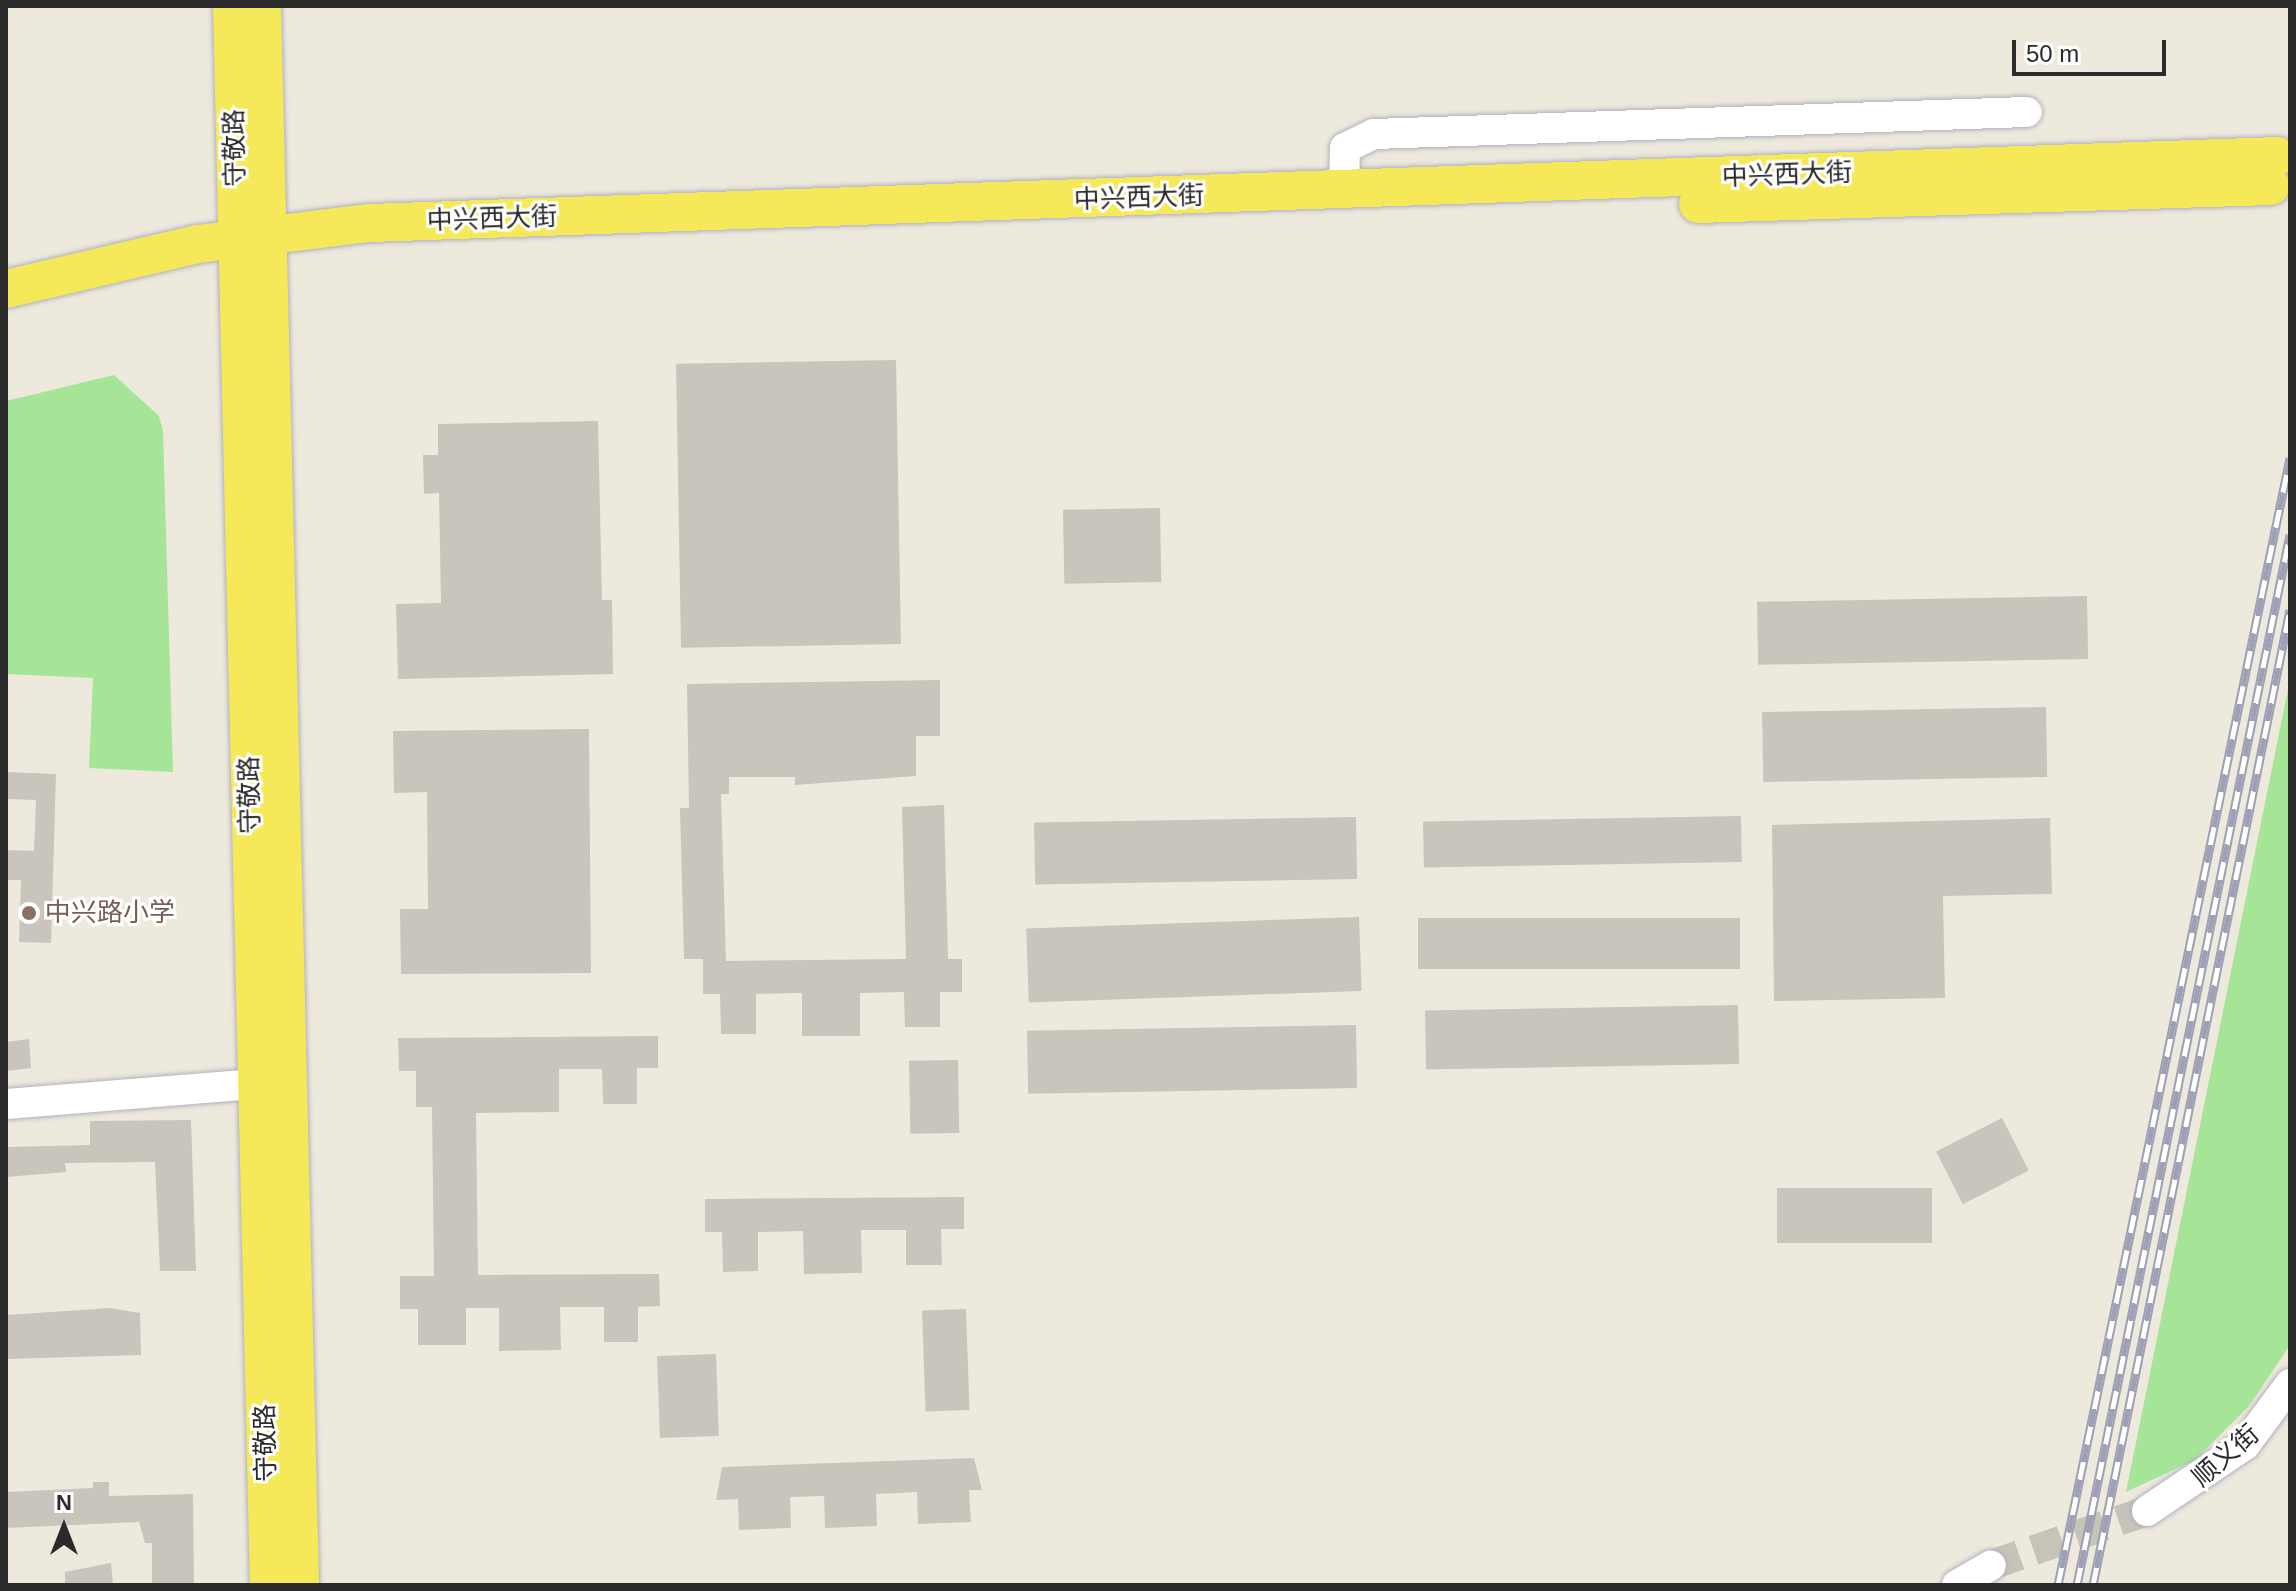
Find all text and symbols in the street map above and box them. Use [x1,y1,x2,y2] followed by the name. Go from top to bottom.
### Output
[2016,24,2170,74] scale bar
[2026,40,2079,67] text: 50 m
[219,109,251,187] street label: 守敬路
[1721,157,1853,193] street label: 中兴西大街
[1073,180,1205,216] street label: 中兴西大街
[426,201,558,237] street label: 中兴西大街
[234,756,266,834] street label: 守敬路
[45,897,175,929] place label: 中兴路小学
[20,904,38,922] marker: 中兴路小学
[250,1404,282,1482] street label: 守敬路
[2186,1419,2266,1493] street label: 顺义街
[24,1487,104,1567] north arrow
[56,1490,72,1515] text: N

